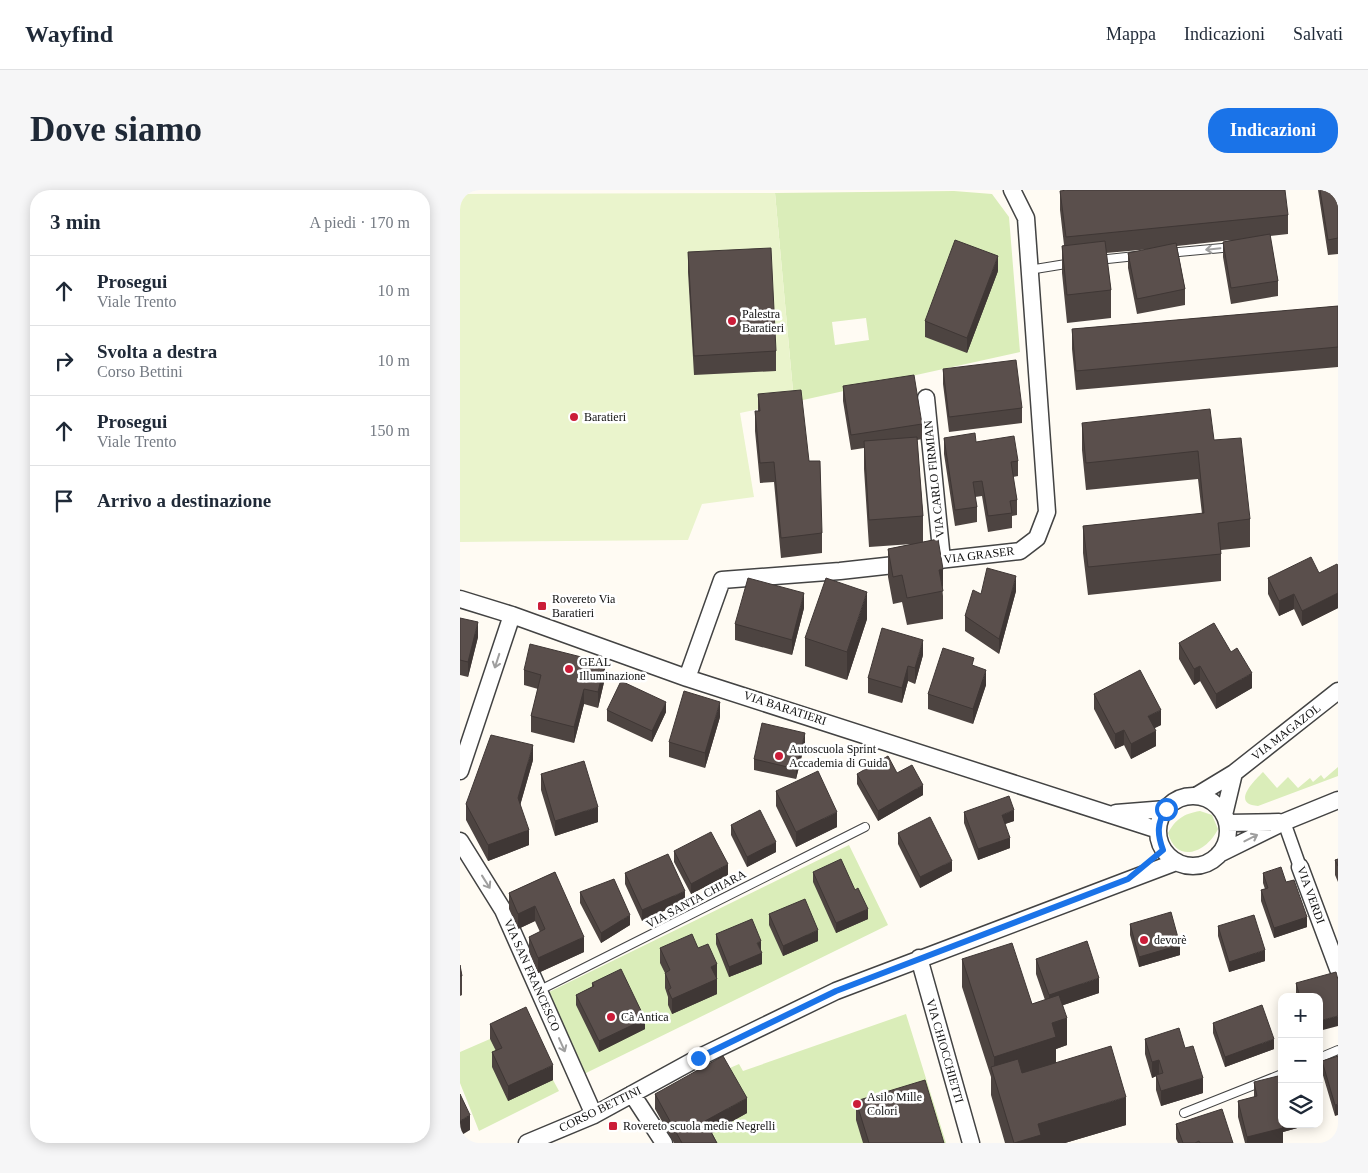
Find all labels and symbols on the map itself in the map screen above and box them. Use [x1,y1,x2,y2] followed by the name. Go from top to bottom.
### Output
[1205,244,1221,254] one-way arrow
[742,307,785,335] place label: Palestra Baratieri
[726,315,738,327] marker: Palestra Baratieri
[584,410,627,424] place label: Baratieri
[568,411,580,423] marker: Baratieri
[921,419,947,538] street label: VIA CARLO FIRMIAN
[943,544,1015,566] street label: VIA GRASER
[552,592,616,620] place label: Rovereto Via Baratieri
[536,600,548,612] marker: Rovereto Via Baratieri
[492,653,502,669] one-way arrow
[579,655,646,683] place label: GEAL Illuminazione
[563,663,575,675] marker: GEAL Illuminazione
[742,688,828,728] street label: VIA BARATIERI
[1249,701,1323,763] street label: VIA MAGAZOL
[789,742,888,770] place label: Autoscuola Sprint Accademia di Guida
[773,750,785,762] marker: Autoscuola Sprint Accademia di Guida
[1155,798,1178,821] route start
[1243,833,1258,842] one-way arrow
[1294,864,1328,926] street label: VIA VERDI
[644,867,749,931] street label: VIA SANTA CHIARA
[481,875,491,889] one-way arrow
[501,917,563,1034] street label: VIA SAN FRANCESCO
[1154,933,1187,947] place label: devorè
[1138,934,1150,946] marker: devorè
[923,997,967,1105] street label: VIA CHIOCCHIETTI
[621,1010,669,1024] place label: Cà Antica
[605,1011,617,1023] marker: Cà Antica
[558,1037,568,1052] one-way arrow
[687,1047,710,1070] route end
[557,1083,643,1135] street label: CORSO BETTINI
[867,1090,922,1118] place label: Asilo Mille Colori
[851,1098,863,1110] marker: Asilo Mille Colori
[623,1119,776,1133] place label: Rovereto scuola medie Negrelli
[607,1120,619,1132] marker: Rovereto scuola medie Negrelli

